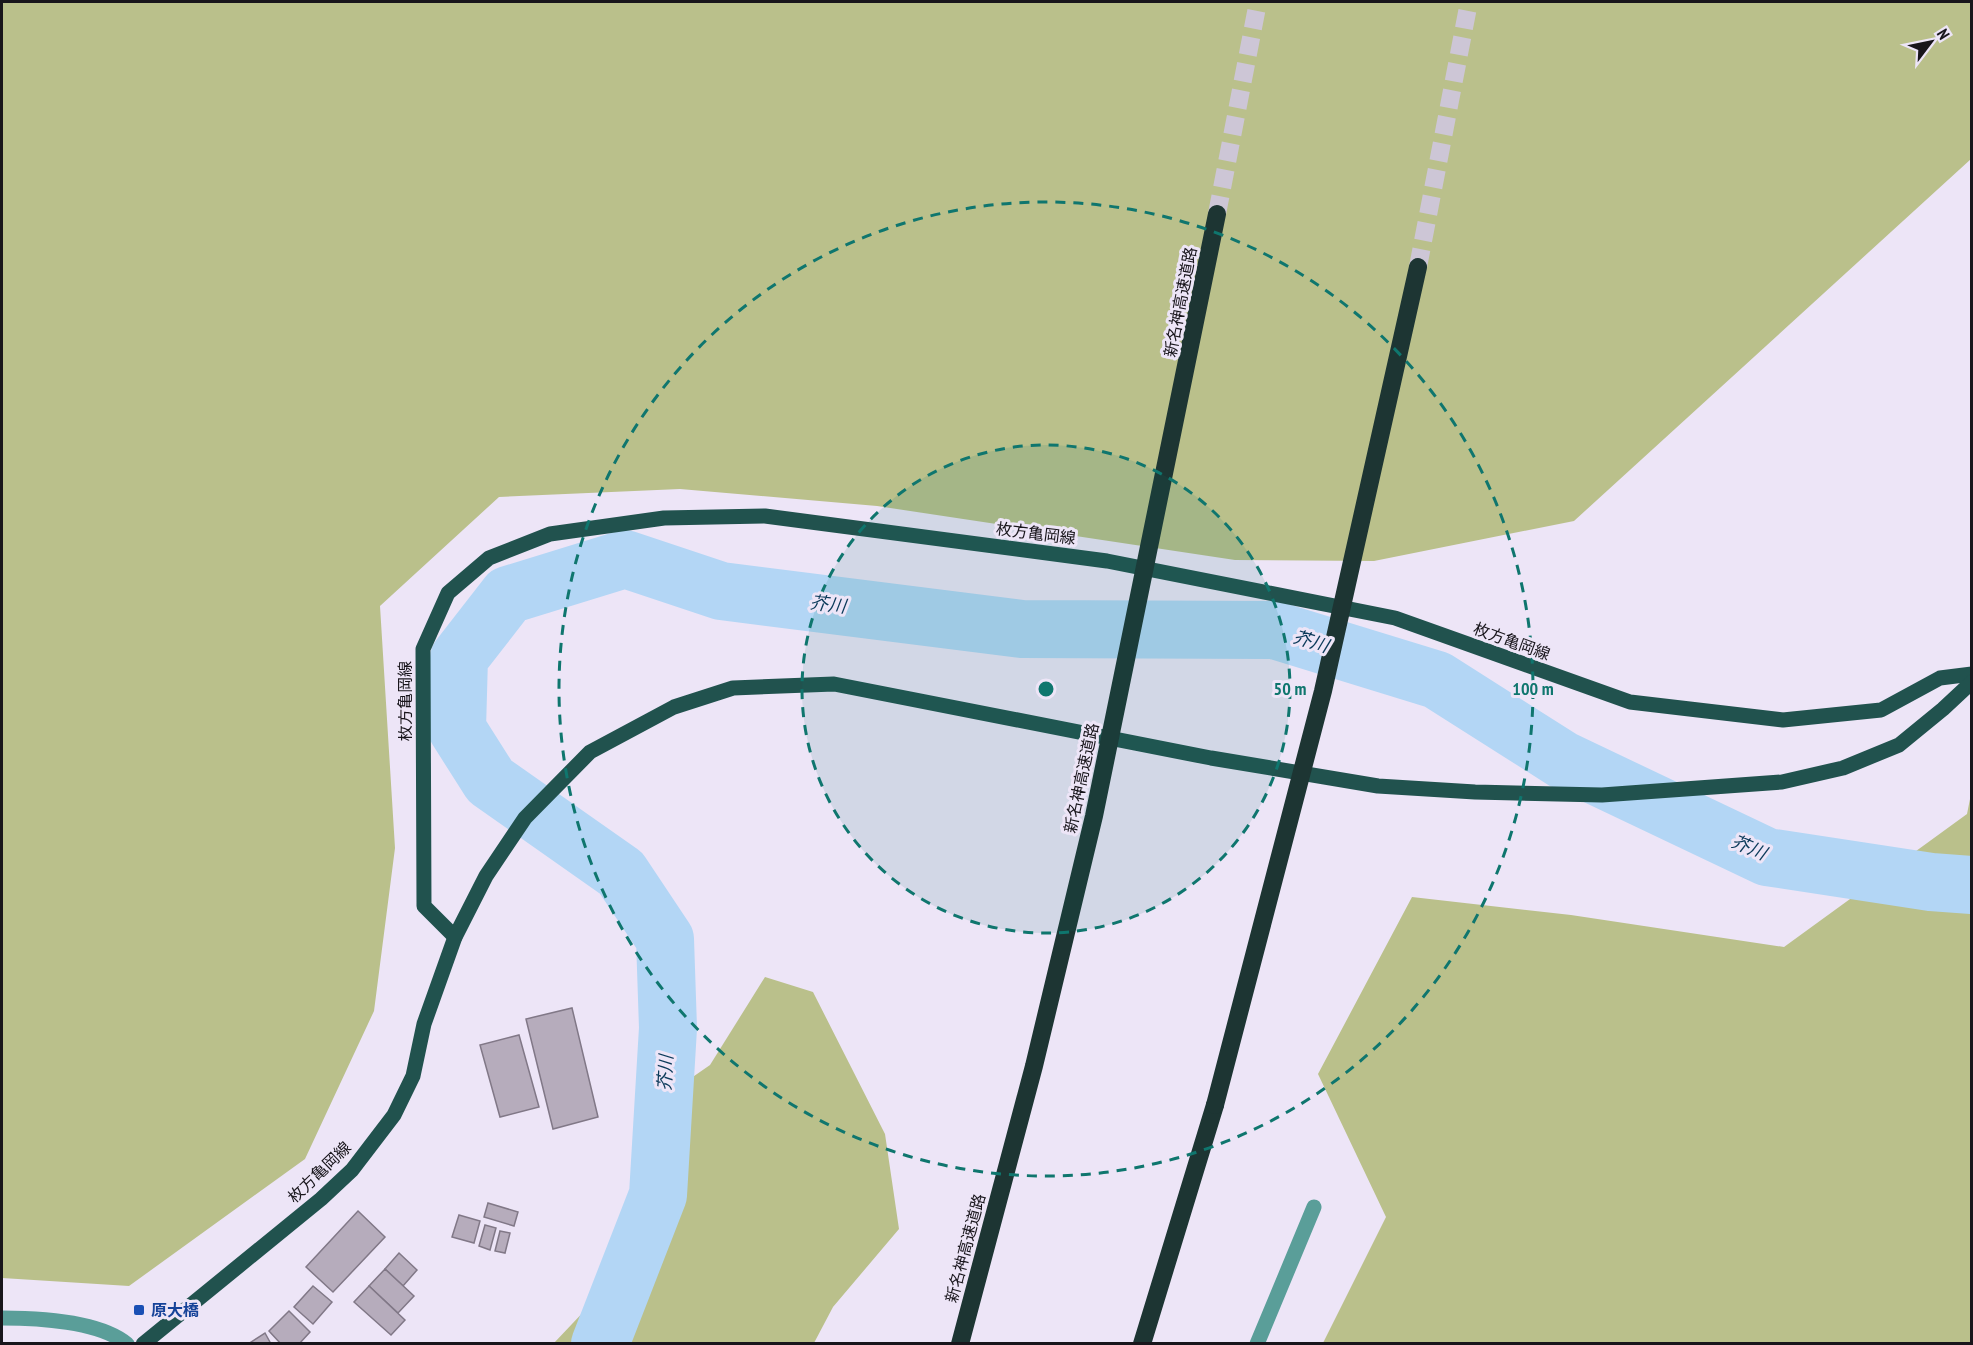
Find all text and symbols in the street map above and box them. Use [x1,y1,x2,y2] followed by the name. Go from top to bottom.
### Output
[1901,12,1961,72] north arrow
[1933,25,1954,43] text: N
[1159,245,1201,359] street label: 新名神高速道路
[995,518,1077,548] street label: 枚方亀岡線
[809,590,849,618] water label: 芥川
[1471,618,1553,664] street label: 枚方亀岡線
[1290,625,1333,658] water label: 芥川
[395,661,415,741] street label: 枚方亀岡線
[1274,677,1306,700] text: 50 m
[1512,677,1554,700] text: 100 m
[1036,679,1056,699] centre of rings
[1060,721,1102,835] street label: 新名神高速道路
[1728,829,1772,865] water label: 芥川
[653,1052,678,1092] water label: 芥川
[283,1137,355,1207] street label: 枚方亀岡線
[941,1191,989,1305] street label: 新名神高速道路
[151,1300,199,1320] place label: 原大橋
[132,1303,146,1317] marker: 原大橋

